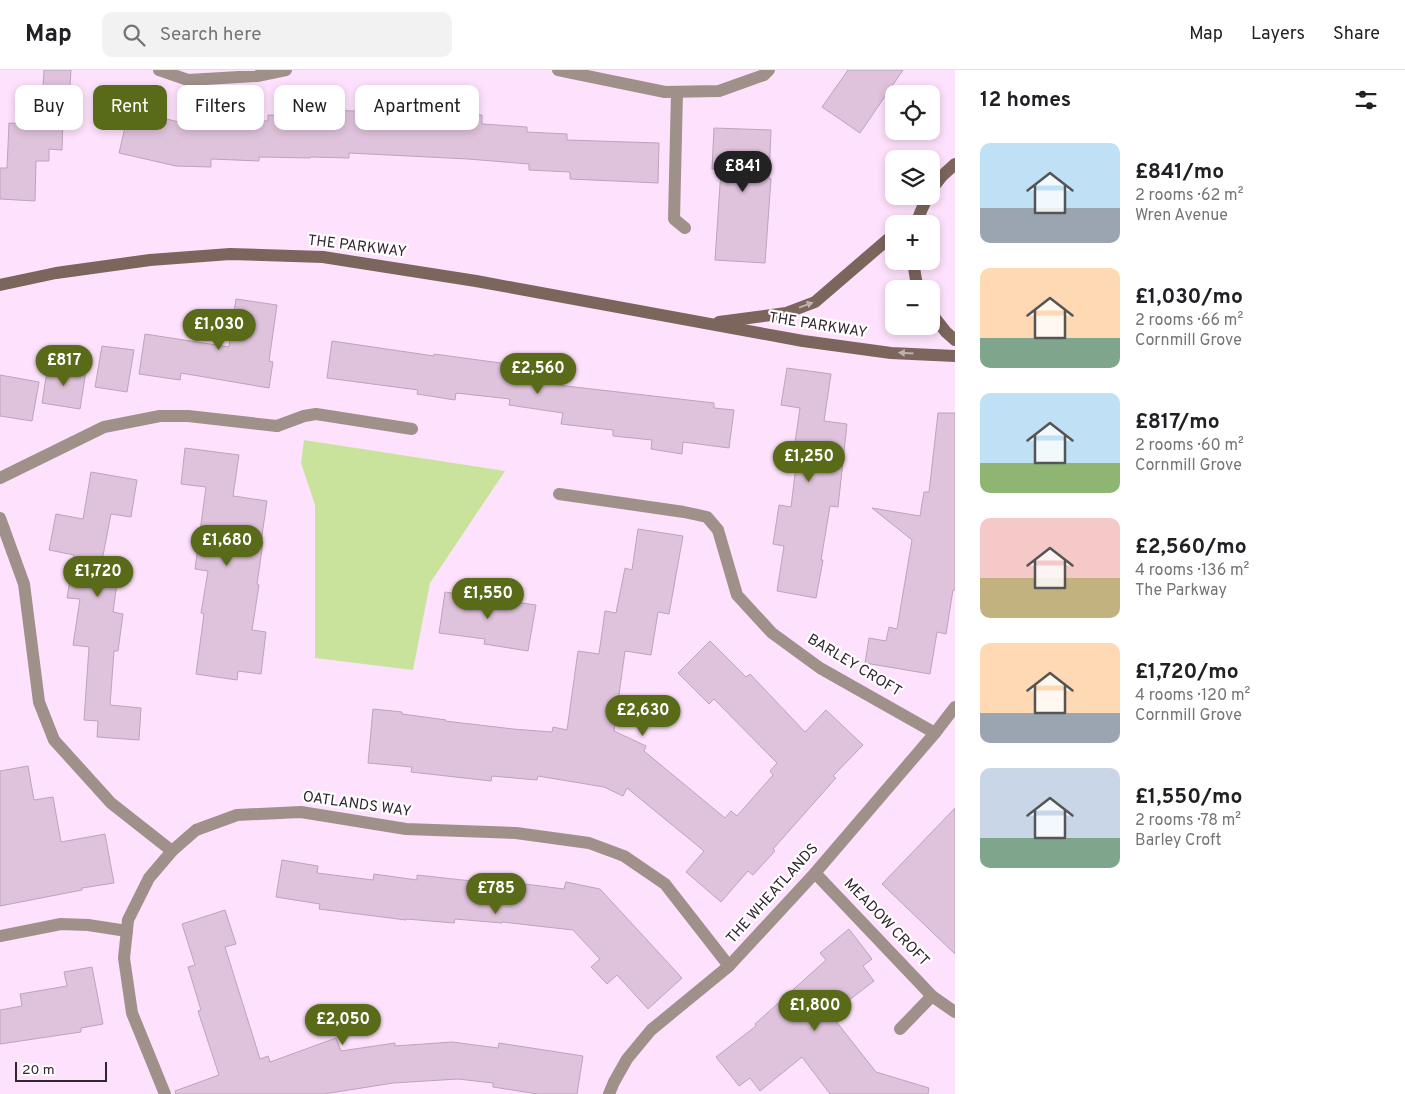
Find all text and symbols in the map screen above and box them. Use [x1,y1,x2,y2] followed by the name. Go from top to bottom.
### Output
[102,12,452,57] search box
[25,20,72,50] text: Map
[120,21,148,49] icon: search
[160,23,261,47] text: Search here
[1189,23,1223,46] text: Map
[1251,23,1305,46] text: Layers
[1333,23,1380,46] text: Share
[15,85,83,130] chip: Buy
[93,85,167,130] chip: Rent
[177,85,264,130] chip: Filters
[274,85,345,130] chip: New
[355,85,479,130] chip: Apartment
[885,85,940,335] map controls
[885,85,940,140] button: locate
[1352,86,1380,114] icon: filters
[980,87,1071,114] text: 12 homes
[713,150,773,193] pin: £841
[885,150,940,205] button: layers
[725,157,761,177] text: £841
[1135,159,1224,186] text: £841/mo
[1020,163,1080,223] icon: home
[1135,186,1243,206] text: 2 rooms · 62 m²
[1135,206,1228,226] text: Wren Avenue
[885,215,940,270] button: +
[306,232,408,263] street label: THE PARKWAY
[885,280,940,335] button: −
[1135,284,1243,311] text: £1,030/mo
[1020,288,1080,348] icon: home
[799,301,814,309] one-way arrow
[178,308,260,351] pin: £1,030
[767,309,869,343] street label: THE PARKWAY
[1135,311,1243,331] text: 2 rooms · 66 m²
[194,315,244,335] text: £1,030
[1135,331,1242,351] text: Cornmill Grove
[34,344,94,387] pin: £817
[898,349,914,357] one-way arrow
[47,351,81,371] text: £817
[497,352,579,395] pin: £2,560
[511,359,565,379] text: £2,560
[1135,409,1220,436] text: £817/mo
[1020,413,1080,473] icon: home
[1135,436,1244,456] text: 2 rooms · 60 m²
[768,440,850,483] pin: £1,250
[784,447,834,467] text: £1,250
[1135,456,1242,476] text: Cornmill Grove
[186,524,268,567] pin: £1,680
[202,531,252,551] text: £1,680
[1135,534,1247,561] text: £2,560/mo
[1020,538,1080,598] icon: home
[57,556,139,598] pin: £1,720
[1135,561,1249,581] text: 4 rooms · 136 m²
[74,562,122,582] text: £1,720
[447,578,529,620] pin: £1,550
[1135,581,1227,601] text: The Parkway
[463,584,513,604] text: £1,550
[803,630,905,702] street label: BARLEY CROFT
[1135,659,1239,686] text: £1,720/mo
[1020,663,1080,723] icon: home
[1135,686,1250,706] text: 4 rooms · 120 m²
[602,694,684,737] pin: £2,630
[616,701,670,721] text: £2,630
[1135,706,1242,726] text: Cornmill Grove
[1135,784,1242,811] text: £1,550/mo
[302,788,413,822] street label: OATLANDS WAY
[1020,788,1080,848] icon: home
[1135,811,1241,831] text: 2 rooms · 78 m²
[1135,831,1222,851] text: Barley Croft
[723,840,823,948] street label: THE WHEATLANDS
[466,872,526,915] pin: £785
[839,875,933,971] street label: MEADOW CROFT
[477,879,515,899] text: £785
[774,990,856,1032] pin: £1,800
[789,996,841,1016] text: £1,800
[302,1004,384,1046] pin: £2,050
[316,1010,370,1030] text: £2,050
[15,1059,108,1082] scale bar
[22,1062,55,1079] text: 20 m

